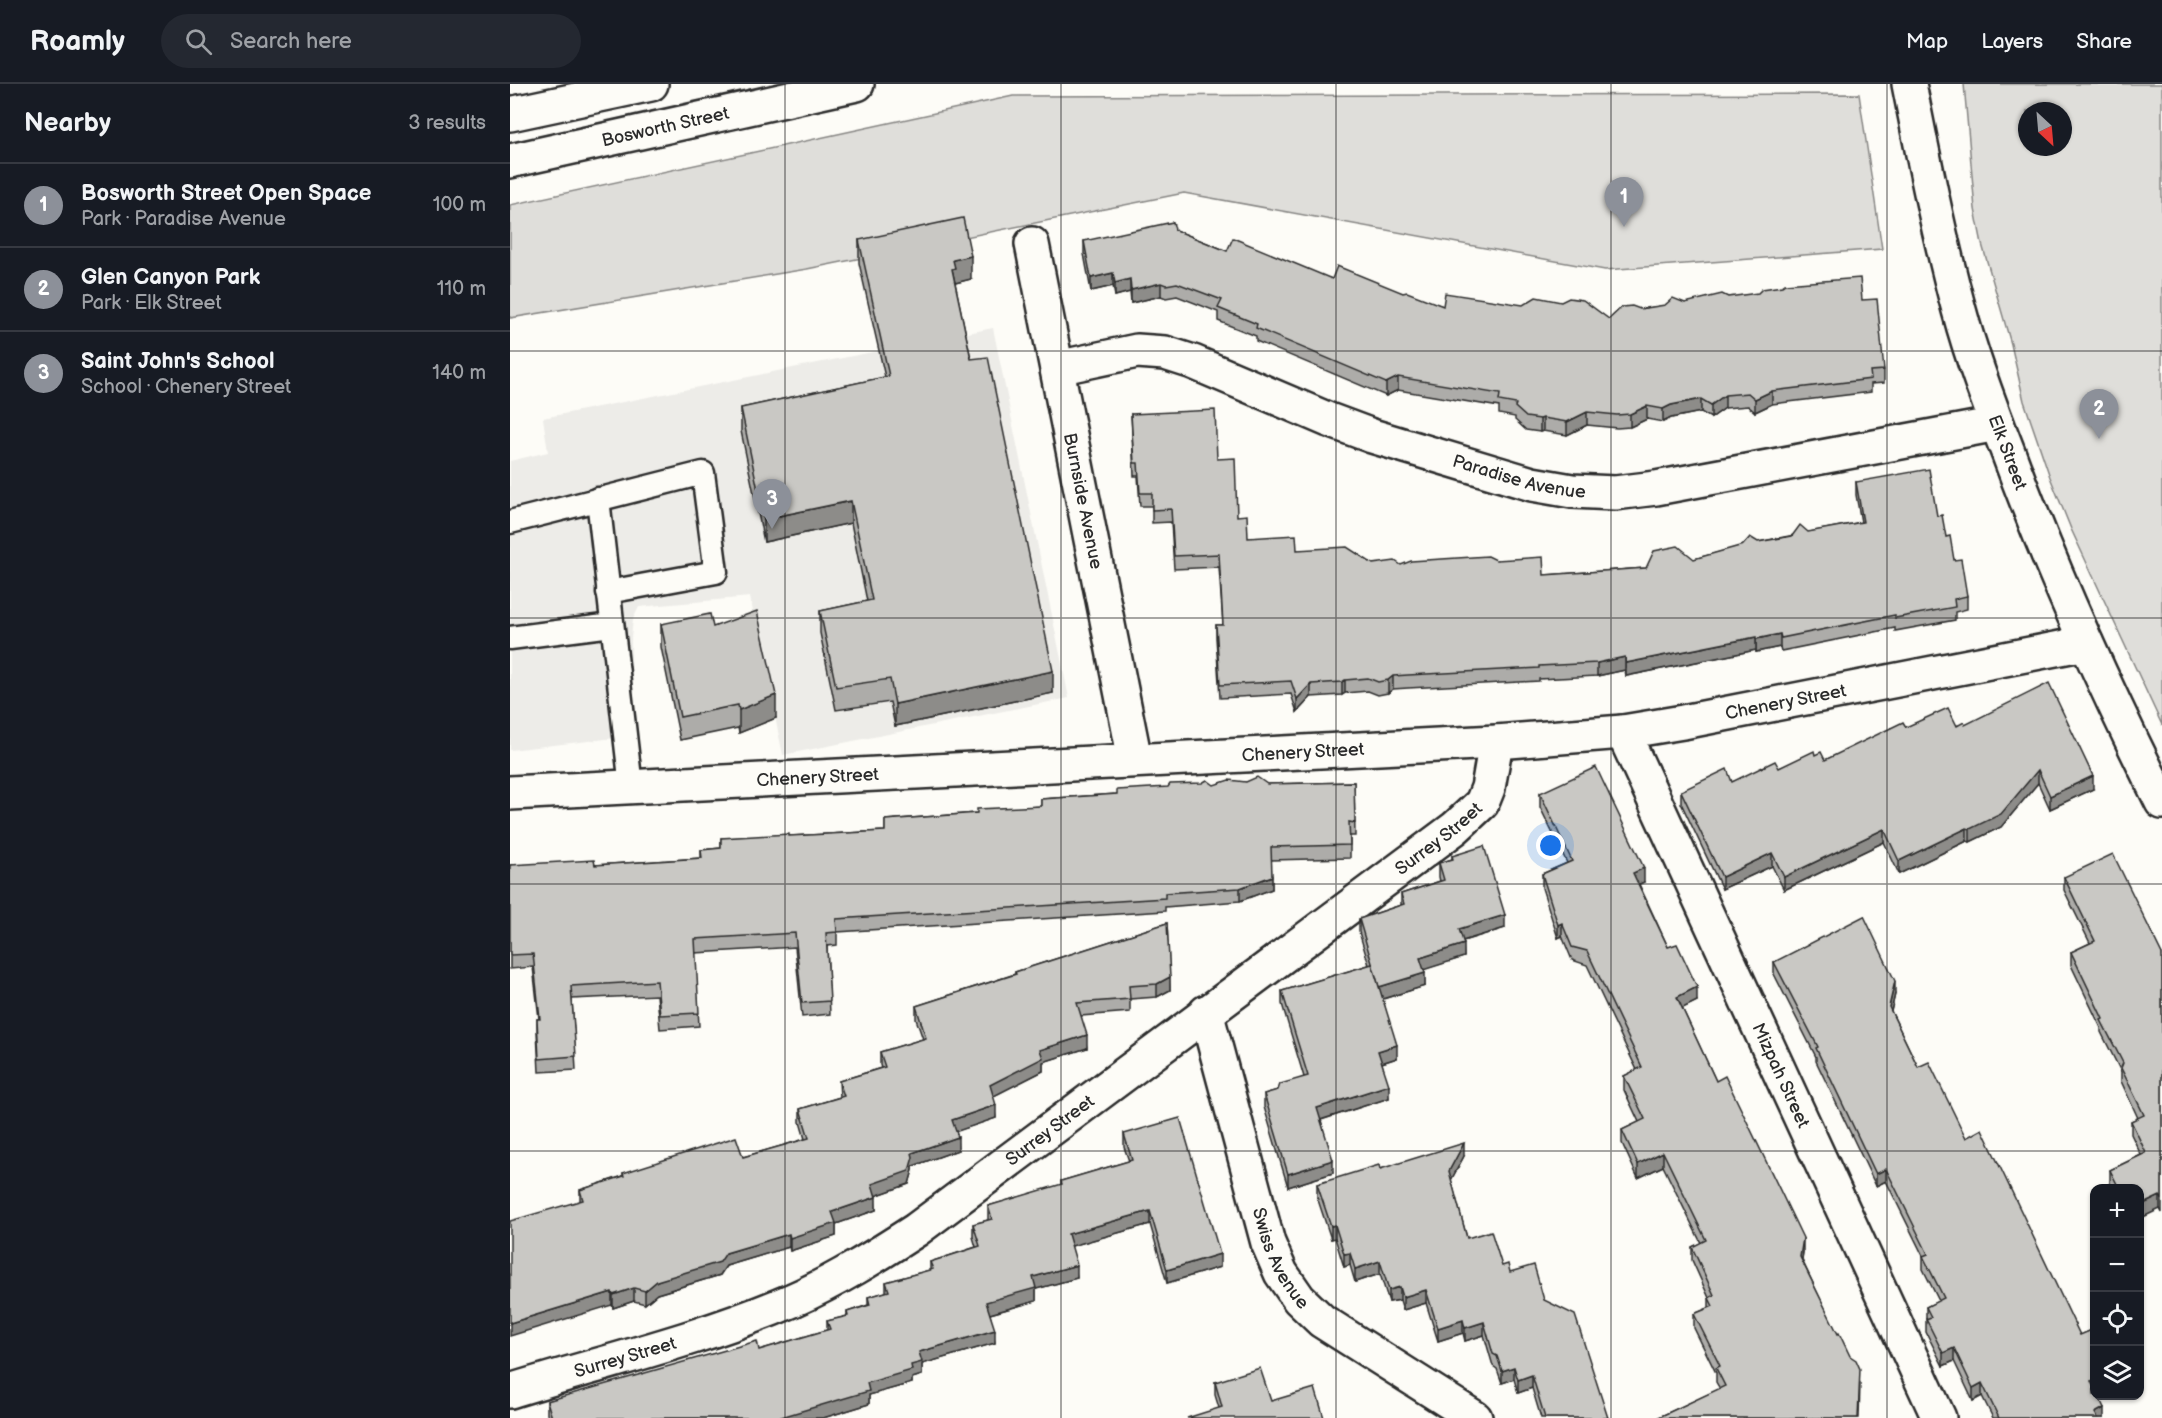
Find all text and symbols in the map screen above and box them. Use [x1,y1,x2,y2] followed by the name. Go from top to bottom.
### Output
[161,14,581,68] search box
[30,25,125,58] text: Roamly
[182,25,215,58] icon: search
[230,28,352,55] text: Search here
[1906,29,1948,54] text: Map
[1981,29,2043,54] text: Layers
[2076,29,2132,54] text: Share
[600,102,731,151] street label: Bosworth Street
[2018,102,2072,156] north arrow
[24,108,111,139] text: Nearby
[408,111,486,135] text: 3 results
[1604,178,1644,227] pin: 1
[81,180,371,207] text: Bosworth Street Open Space
[39,193,48,217] text: 1
[433,193,486,217] text: 100 m
[81,207,286,231] text: Park · Paradise Avenue
[81,264,260,291] text: Glen Canyon Park
[38,277,49,301] text: 2
[437,277,486,301] text: 110 m
[81,291,222,315] text: Park · Elk Street
[81,348,275,375] text: Saint John's School
[38,361,49,385] text: 3
[432,361,486,385] text: 140 m
[81,375,291,399] text: School · Chenery Street
[2080,390,2118,439] pin: 2
[1984,412,2032,493] street label: Elk Street
[1059,431,1107,571] street label: Burnside Avenue
[1450,450,1586,502] street label: Paradise Avenue
[752,480,792,529] pin: 3
[1723,680,1848,724] street label: Chenery Street
[1241,738,1365,766] street label: Chenery Street
[756,763,880,791] street label: Chenery Street
[1391,798,1487,879] street label: Surrey Street
[1536,831,1565,860] your location
[1748,1020,1815,1131] street label: Mizpah Street
[1001,1090,1099,1170] street label: Surrey Street
[2090,1184,2144,1400] map controls
[2090,1184,2144,1238] button: +
[1248,1205,1313,1313] street label: Swiss Avenue
[2090,1238,2144,1292] button: −
[2090,1292,2144,1346] button: locate
[572,1332,679,1382] street label: Surrey Street
[2090,1346,2144,1400] button: layers

